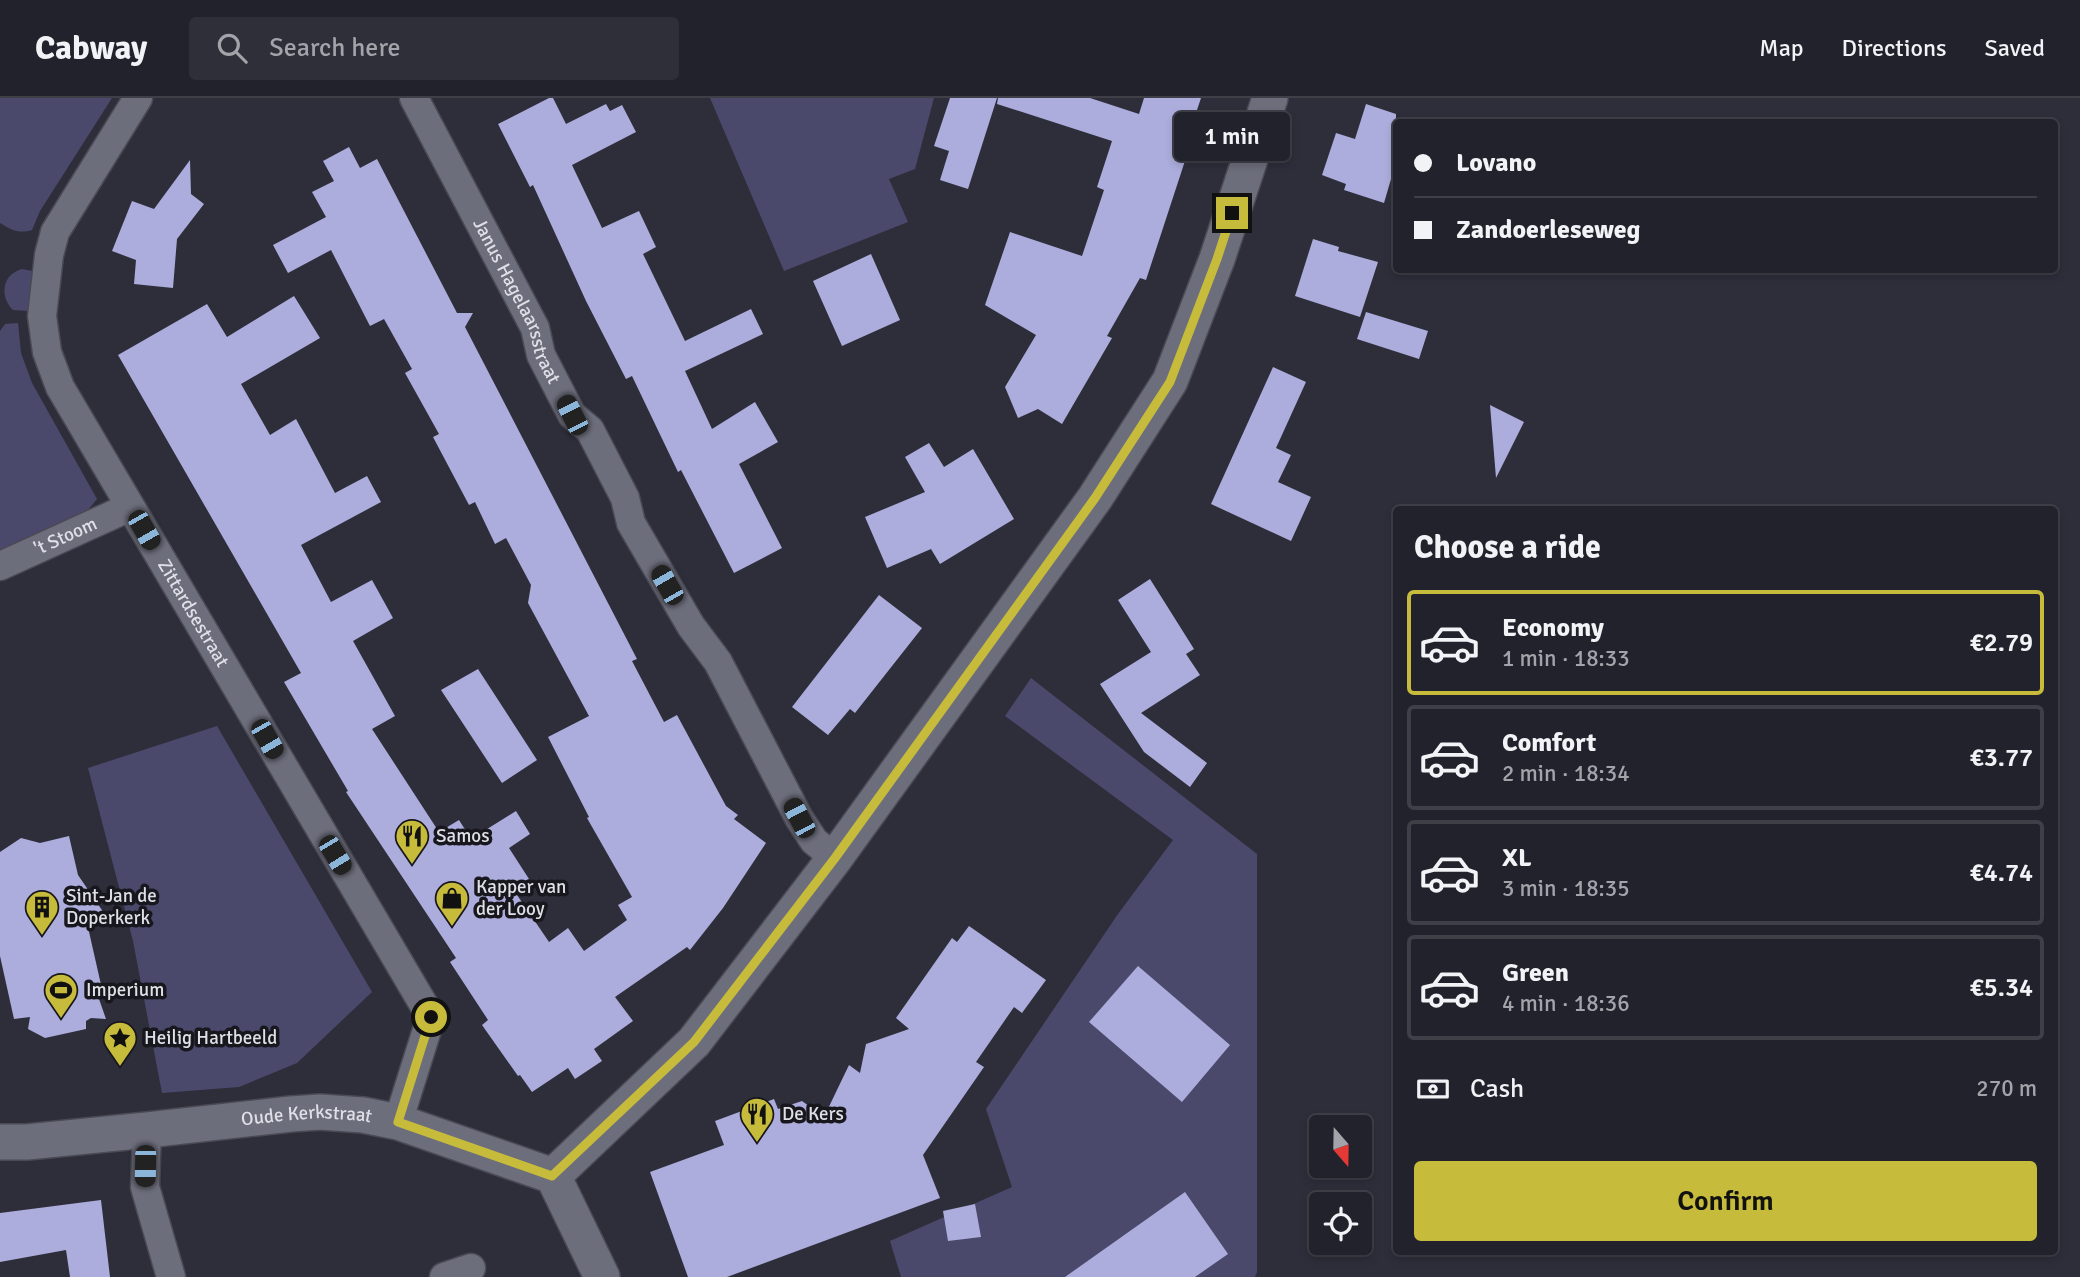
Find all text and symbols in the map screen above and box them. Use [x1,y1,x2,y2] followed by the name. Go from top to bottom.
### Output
[189,17,679,80] search box
[35,28,147,69] text: Cabway
[213,29,251,67] icon: search
[269,32,400,64] text: Search here
[1759,33,1804,63] text: Map
[1842,33,1947,63] text: Directions
[1985,33,2045,63] text: Saved
[1174,111,1290,160] callout: 1 min
[1204,122,1260,151] text: 1 min
[1456,147,1536,179] text: Lovano
[1216,197,1248,229] route end
[467,214,566,388] street label: Janus Hagelaarsstraat
[1456,214,1641,246] text: Zandoerleseweg
[554,392,591,438] car
[125,507,164,553] car
[30,512,101,561] street label: 't Stoom
[1414,528,1601,567] text: Choose a ride
[152,555,234,672] street label: Zittardsestraat
[648,562,687,608] car
[1418,611,1481,674] icon: car
[1502,612,1604,644] text: Economy
[1970,627,2033,659] text: €2.79
[1502,644,1630,673] text: 1 min · 18:33
[248,716,287,762] car
[1418,726,1481,789] icon: car
[1502,727,1596,759] text: Comfort
[1970,742,2033,774] text: €3.77
[1502,759,1630,788] text: 2 min · 18:34
[780,795,819,841] car
[393,817,431,866] restaurant icon: Samos
[436,824,490,848] place label: Samos
[316,832,355,878] car
[1418,841,1481,904] icon: car
[1502,842,1532,874] text: XL
[1970,857,2033,889] text: €4.74
[1502,874,1630,903] text: 3 min · 18:35
[476,875,566,921] place label: Kapper van der Looy
[433,879,471,928] shop icon: Kapper van der Looy
[66,884,157,930] place label: Sint-Jan de Doperkerk
[23,888,61,937] building icon: Sint-Jan de Doperkerk
[1418,956,1481,1019] icon: car
[1502,957,1569,989] text: Green
[42,971,80,1020] sports icon: Imperium
[1970,972,2033,1004] text: €5.34
[86,978,164,1002] place label: Imperium
[1502,989,1630,1018] text: 4 min · 18:36
[415,1001,447,1033] route start
[101,1019,139,1068] place icon: Heilig Hartbeeld
[144,1026,277,1050] place label: Heilig Hartbeeld
[1414,1070,1452,1108] icon: cash
[1470,1073,1524,1105] text: Cash
[1976,1074,2037,1103] text: 270 m
[738,1095,776,1144] restaurant icon: De Kers
[240,1100,375,1131] street label: Oude Kerkstraat
[782,1102,844,1126] place label: De Kers
[1309,1115,1372,1178] north arrow
[1309,1115,1372,1255] map controls
[135,1145,156,1187] car
[1414,1161,2037,1241] button: Confirm
[1309,1192,1372,1255] button: locate

